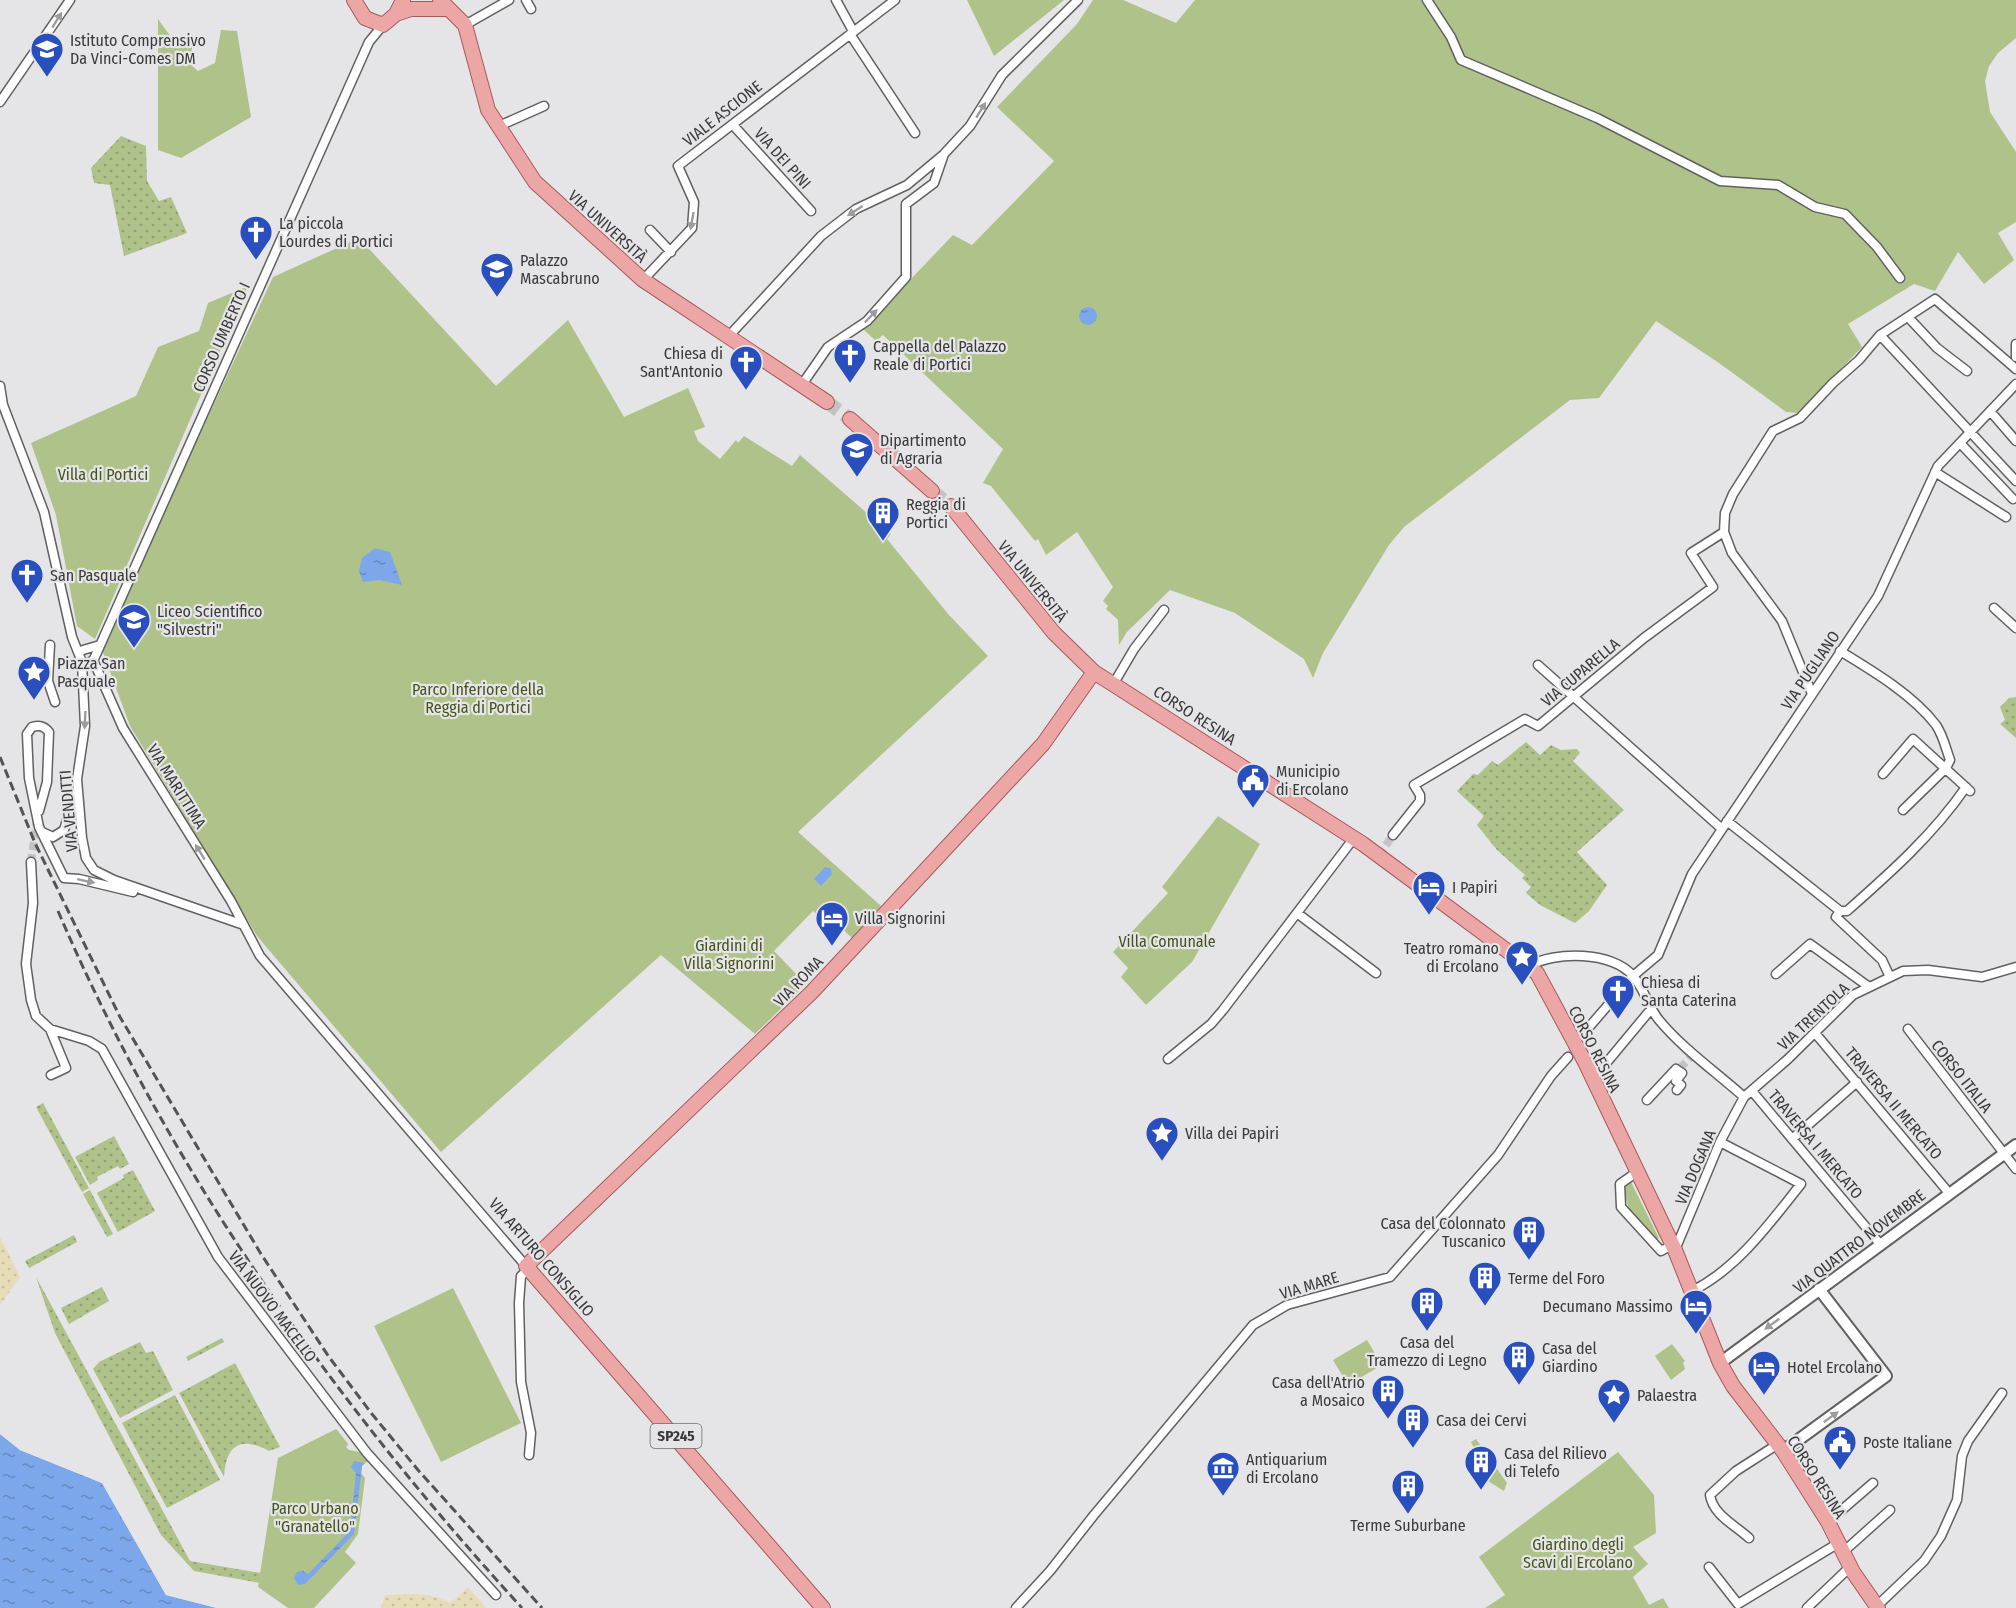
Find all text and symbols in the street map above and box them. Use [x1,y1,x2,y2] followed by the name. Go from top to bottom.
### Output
[52,12,63,28] one-way arrow
[29,31,65,78] school or university icon: Istituto Comprensivo Da Vinci-Comes DM
[70,31,206,68] place label: Istituto Comprensivo Da Vinci-Comes DM
[679,77,766,150] street label: VIALE ASCIONE
[976,101,987,118] one-way arrow
[750,124,815,193] street label: VIA DEI PINI
[564,186,651,267] street label: VIA UNIVERSITÀ
[846,206,863,217] one-way arrow
[687,212,696,231] one-way arrow
[238,214,274,261] church icon: La piccola Lourdes di Portici
[279,214,393,251] place label: La piccola Lourdes di Portici
[479,251,515,298] school or university icon: Palazzo Mascabruno
[520,251,600,288] place label: Palazzo Mascabruno
[189,279,254,395] street label: CORSO UMBERTO I
[863,309,877,323] one-way arrow
[832,337,868,384] church icon: Cappella del Palazzo Reale di Portici
[873,337,1006,374] place label: Cappella del Palazzo Reale di Portici
[640,344,723,381] place label: Chiesa di Sant'Antonio
[728,344,764,391] church icon: Chiesa di Sant'Antonio
[839,431,875,478] school or university icon: Dipartimento di Agraria
[880,431,966,468] place label: Dipartimento di Agraria
[58,465,148,484] park label: Villa di Portici
[865,495,901,542] building icon: Reggia di Portici
[906,495,966,532] place label: Reggia di Portici
[994,537,1072,626] street label: VIA UNIVERSITÀ
[9,557,45,604] church icon: San Pasquale
[50,566,137,585] place label: San Pasquale
[116,602,152,649] school or university icon: Liceo Scientifico "Silvestri"
[157,602,263,639] place label: Liceo Scientifico "Silvestri"
[1777,627,1844,713] street label: VIA PUGLIANO
[1537,634,1624,711] street label: VIA CUPARELLA
[16,654,52,701] place icon: Piazza San Pasquale
[57,654,126,691] place label: Piazza San Pasquale
[412,680,544,717] park label: Parco Inferiore della Reggia di Portici
[1150,682,1240,749] street label: CORSO RESINA
[80,711,89,730] one-way arrow
[143,741,210,833] street label: VIA MARITTIMA
[1235,762,1271,809] public building icon: Municipio di Ercolano
[1276,762,1349,799] place label: Municipio di Ercolano
[55,769,82,853] street label: VIA VENDITTI
[195,844,206,860] one-way arrow
[1411,869,1447,916] hotel icon: I Papiri
[77,877,96,886] one-way arrow
[1452,878,1498,897] place label: I Papiri
[814,900,850,947] hotel icon: Villa Signorini
[855,909,946,928] place label: Villa Signorini
[1118,932,1216,951] park label: Villa Comunale
[684,936,774,973] park label: Giardini di Villa Signorini
[1404,939,1499,976] place label: Teatro romano di Ercolano
[1504,939,1540,986] place icon: Teatro romano di Ercolano
[770,952,827,1011] street label: VIA ROMA
[1600,973,1636,1020] church icon: Chiesa di Santa Caterina
[1641,973,1737,1010] place label: Chiesa di Santa Caterina
[1774,978,1853,1054] street label: VIA TRENTOLA
[1565,1003,1625,1096] street label: CORSO RESINA
[1927,1036,1996,1117] street label: CORSO ITALIA
[1841,1043,1946,1163] street label: TRAVERSA II MERCATO
[1764,1086,1867,1203] street label: TRAVERSA I MERCATO
[1144,1115,1180,1162] place icon: Villa dei Papiri
[1185,1124,1279,1143] place label: Villa dei Papiri
[1671,1126,1720,1208] street label: VIA DOGANA
[1790,1186,1929,1297] street label: VIA QUATTRO NOVEMBRE
[485,1194,598,1320] street label: VIA ARTURO CONSIGLIO
[1381,1214,1506,1251] place label: Casa del Colonnato Tuscanico
[1511,1214,1547,1261] building icon: Casa del Colonnato Tuscanico
[225,1247,321,1366] street label: VIA NUOVO MACELLO
[1467,1260,1503,1307] building icon: Terme del Foro
[1277,1268,1341,1303] street label: VIA MARE
[1508,1269,1605,1288] place label: Terme del Foro
[1409,1285,1445,1332] building icon: Casa del Tramezzo di Legno
[1678,1288,1714,1335] hotel icon: Decumano Massimo
[1543,1297,1673,1316] place label: Decumano Massimo
[1765,1318,1781,1330] one-way arrow
[1367,1333,1487,1370] place label: Casa del Tramezzo di Legno
[1501,1339,1537,1386] building icon: Casa del Giardino
[1542,1339,1598,1376] place label: Casa del Giardino
[1746,1349,1782,1396] hotel icon: Hotel Ercolano
[1787,1358,1882,1377] place label: Hotel Ercolano
[1272,1373,1365,1410] place label: Casa dell'Atrio a Mosaico
[1370,1373,1406,1420] building icon: Casa dell'Atrio a Mosaico
[1596,1377,1632,1424] place icon: Palaestra
[1637,1386,1697,1405] place label: Palaestra
[1395,1402,1431,1449] building icon: Casa dei Cervi
[1436,1411,1527,1430] place label: Casa dei Cervi
[1823,1411,1838,1423] one-way arrow
[650,1424,702,1448] road number: SP245
[1822,1424,1858,1471] public building icon: Poste Italiane
[1783,1432,1850,1523] street label: CORSO RESINA
[1863,1433,1952,1452] place label: Poste Italiane
[1463,1444,1499,1491] building icon: Casa del Rilievo di Telefo
[1504,1444,1607,1481] place label: Casa del Rilievo di Telefo
[1205,1450,1241,1497] museum icon: Antiquarium di Ercolano
[1246,1450,1327,1487] place label: Antiquarium di Ercolano
[1390,1468,1426,1515] building icon: Terme Suburbane
[271,1499,359,1536] park label: Parco Urbano "Granatello"
[1350,1516,1466,1535] place label: Terme Suburbane
[1523,1535,1633,1572] park label: Giardino degli Scavi di Ercolano

